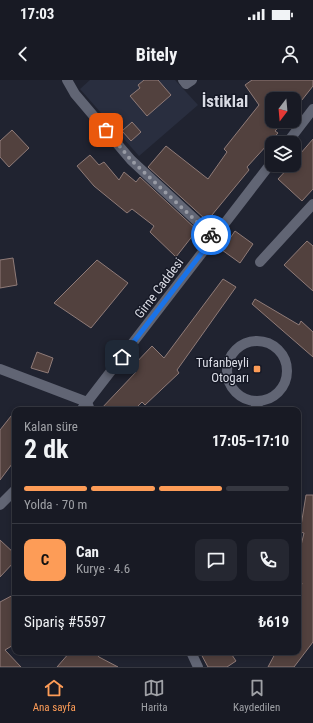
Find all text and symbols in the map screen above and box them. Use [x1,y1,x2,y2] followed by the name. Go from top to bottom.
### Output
[20,5,54,23] text: 17:03
[12,43,34,65] icon: back
[279,43,301,65] icon: person
[136,44,177,65] text: Bitely
[202,91,248,111] district label: İstiklal
[265,92,301,128] north arrow
[265,92,301,172] map controls
[89,113,123,147] pin
[95,119,117,141] icon: bag
[265,136,301,172] button: layers
[191,215,231,255] courier
[200,224,222,246] icon: bike
[131,255,187,321] street label: Girne Caddesi
[105,340,139,374] pin
[111,346,133,368] icon: home
[196,355,249,385] place label: Tufanbeyli Otogarı
[252,364,262,374] marker: Tufanbeyli Otogarı
[24,419,78,434] text: Kalan süre
[212,432,289,450] text: 17:05–17:10
[24,434,68,464] text: 2 dk
[24,497,87,512] text: Yolda · 70 m
[195,539,237,581] button: chat
[247,539,289,581] button: phone
[76,543,99,561] text: Can
[41,551,49,569] text: C
[76,561,130,576] text: Kurye · 4.6
[24,613,106,631] text: Sipariş #5597
[258,613,289,631] text: ₺619
[33,677,76,714] tab: Ana sayfa
[141,677,168,714] tab: Harita
[233,677,280,714] tab: Kaydedilen

